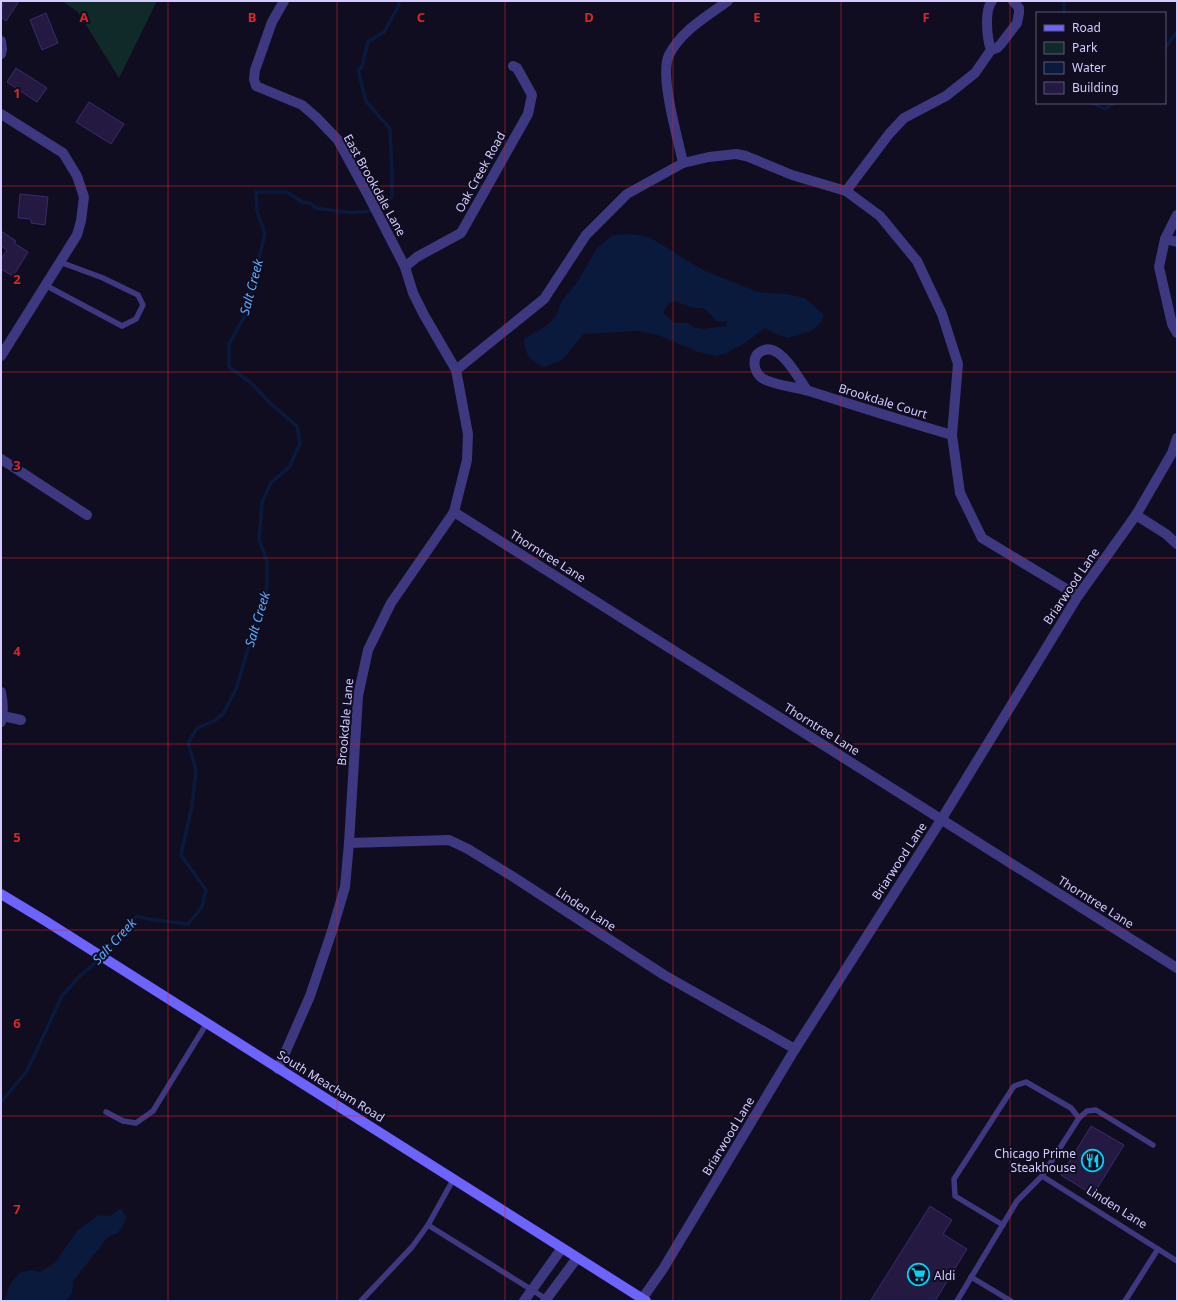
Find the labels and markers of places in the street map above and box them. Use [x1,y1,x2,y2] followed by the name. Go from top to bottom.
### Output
[994,1145,1076,1176] place label: Chicago Prime Steakhouse
[1079,1147,1105,1173] restaurant icon: Chicago Prime Steakhouse
[906,1262,932,1288] supermarket icon: Aldi
[934,1267,955,1284] place label: Aldi

